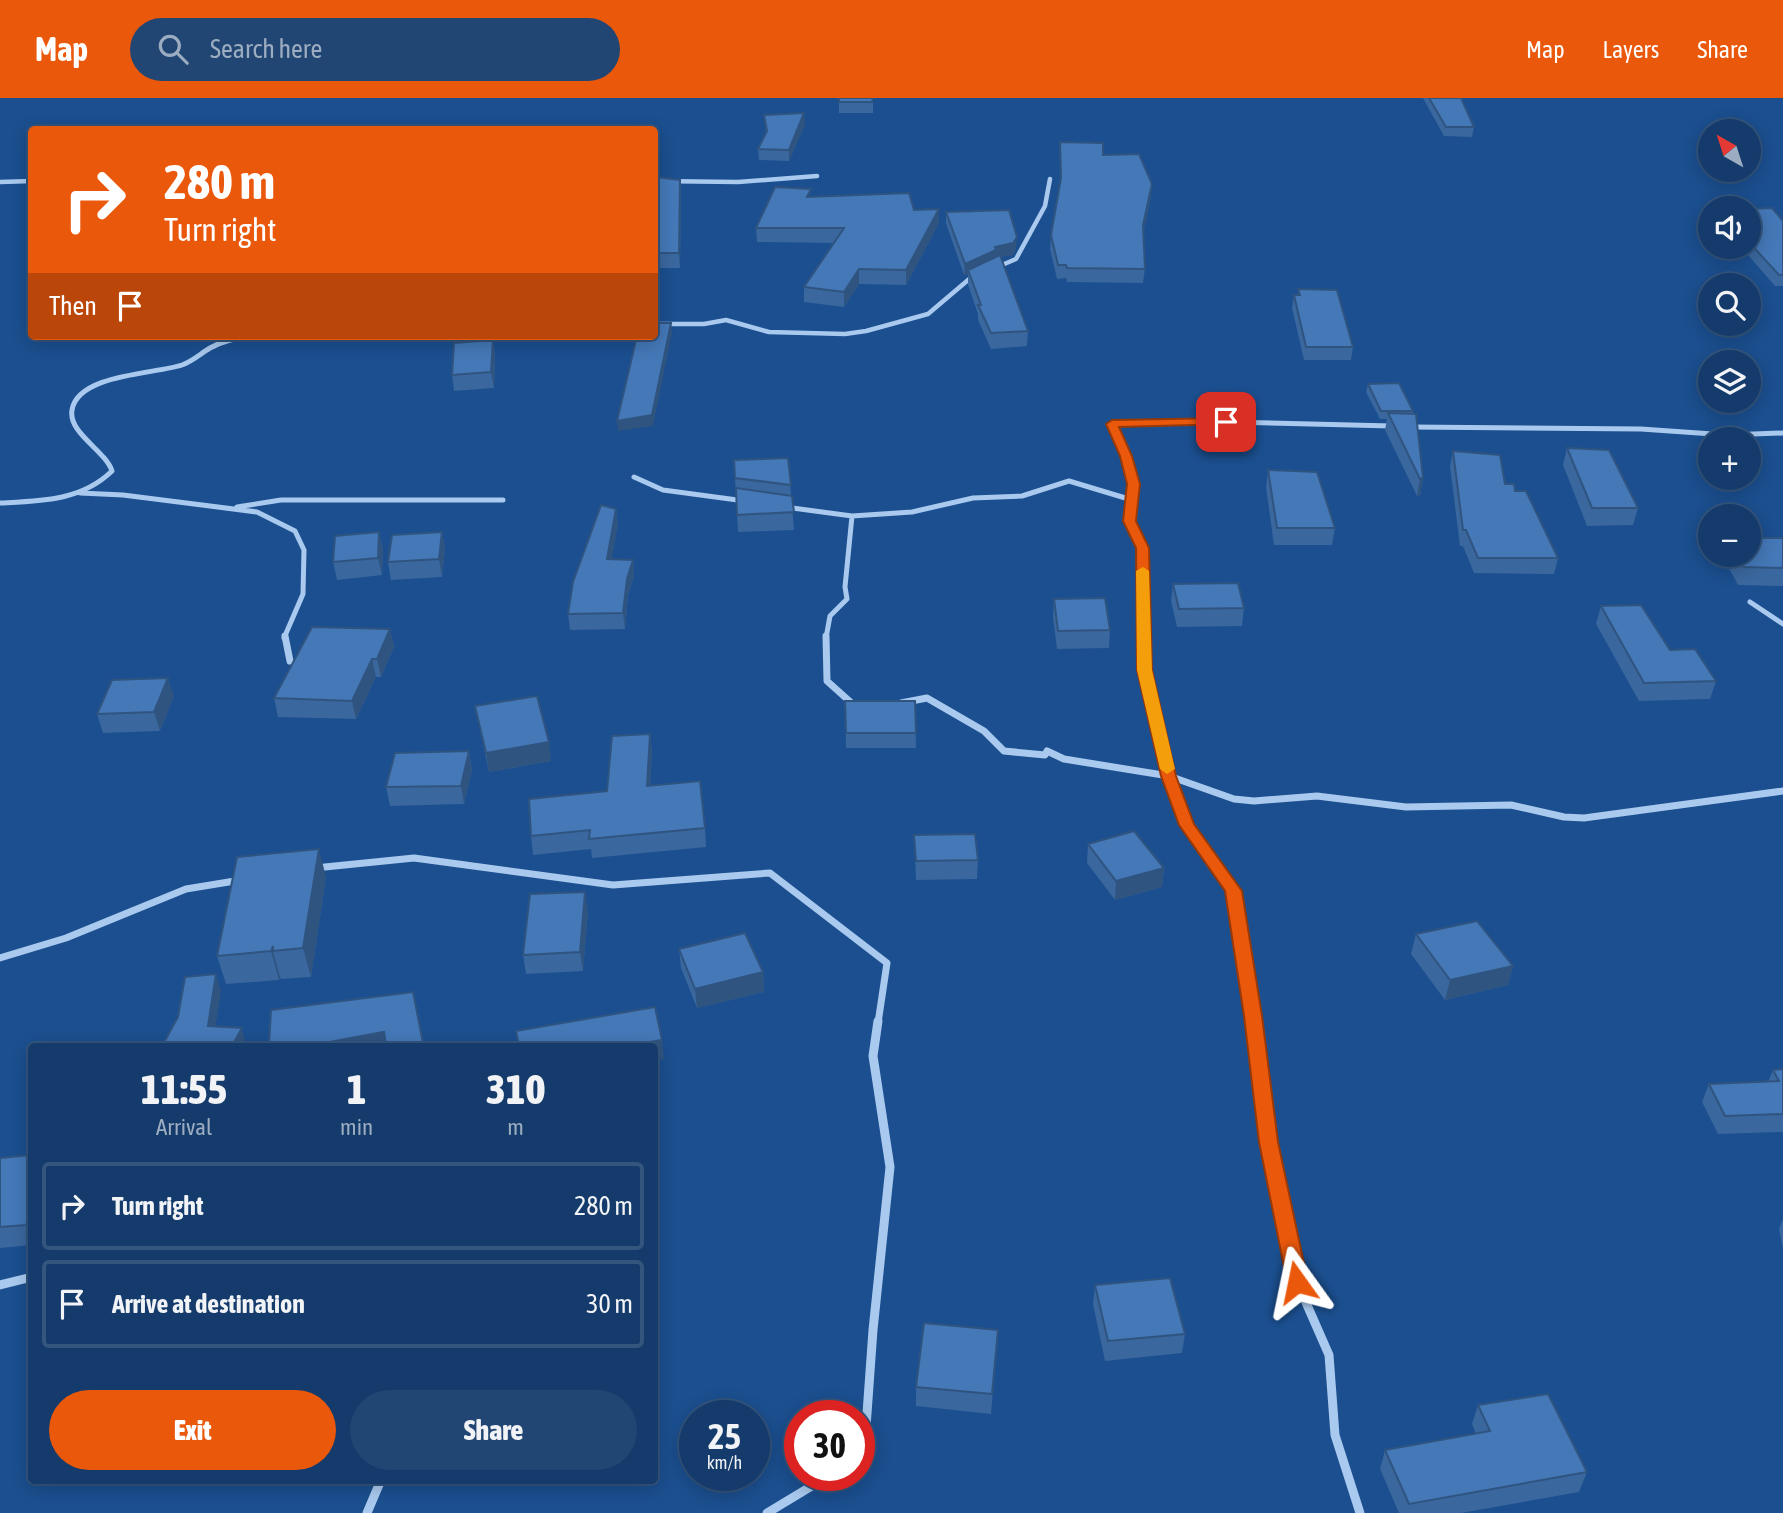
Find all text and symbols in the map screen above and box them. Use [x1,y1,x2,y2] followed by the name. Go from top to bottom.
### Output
[130,18,620,81] search box
[35,30,88,68] text: Map
[154,30,192,68] icon: search
[210,34,322,64] text: Search here
[1526,36,1565,63] text: Map
[1603,36,1659,63] text: Layers
[1697,36,1748,63] text: Share
[1698,119,1760,182] north arrow
[1698,119,1761,567] map controls
[164,153,275,209] text: 280 m
[49,154,140,245] icon: right
[1698,196,1761,259] button: sound
[164,211,277,248] text: Turn right
[1698,273,1761,336] button: search
[111,287,149,325] icon: arrive
[49,291,97,321] text: Then
[1698,350,1761,413] button: layers
[1196,392,1256,452] pin
[1207,403,1245,441] icon: arrive
[1698,427,1761,490] button: +
[1698,504,1761,567] button: −
[141,1065,227,1113] text: 11:55
[347,1065,366,1113] text: 1
[486,1065,545,1113] text: 310
[156,1114,212,1140] text: Arrival
[340,1114,373,1140] text: min
[507,1114,524,1140] text: m
[53,1187,91,1225] icon: right
[112,1191,203,1221] text: Turn right
[574,1191,633,1221] text: 280 m
[1260,1245,1334,1319] position arrow
[53,1285,91,1323] icon: arrive
[112,1289,305,1319] text: Arrive at destination
[586,1289,633,1319] text: 30 m
[49,1390,336,1470] button: Exit
[350,1390,637,1470] button: Share
[784,1400,875,1491] speed limit sign: 30
[708,1416,741,1456] text: 25
[707,1452,742,1473] text: km/h

